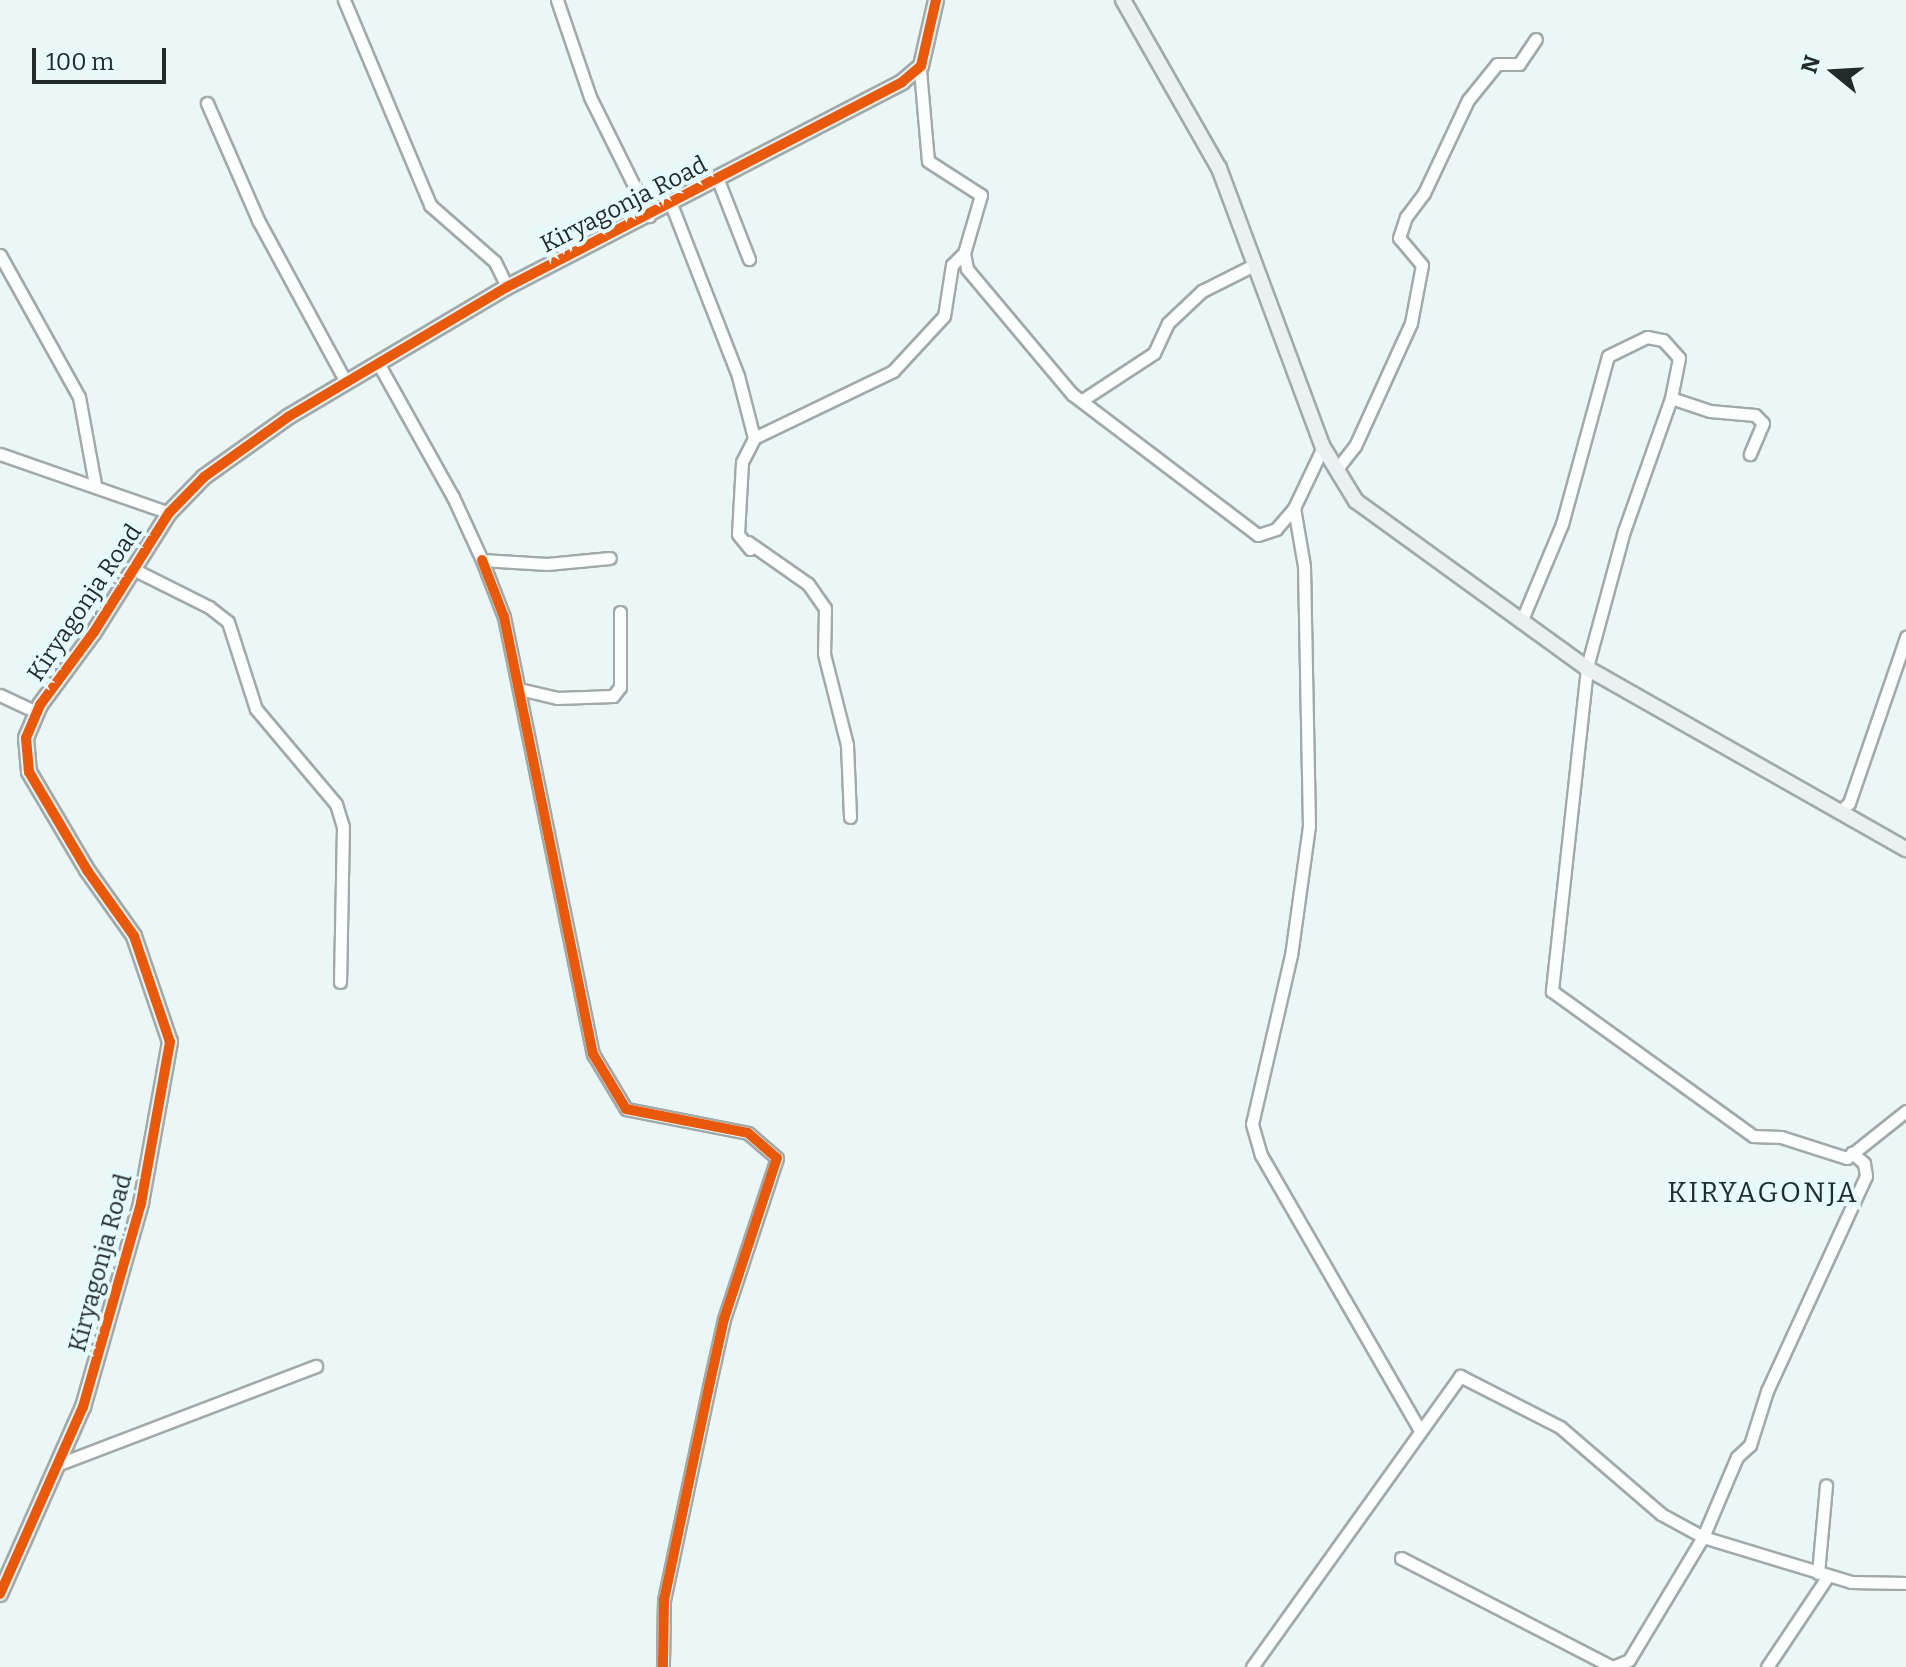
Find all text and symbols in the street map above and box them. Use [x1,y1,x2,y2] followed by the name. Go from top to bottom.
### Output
[36,32,170,82] scale bar
[1794,32,1874,112] north arrow
[46,48,114,76] text: 100 m
[1795,52,1826,77] text: N
[536,151,712,259] street label: Kiryagonja Road
[22,519,148,687] street label: Kiryagonja Road
[63,1171,139,1355] street label: Kiryagonja Road
[1667,1176,1859,1210] district label: KIRYAGONJA

